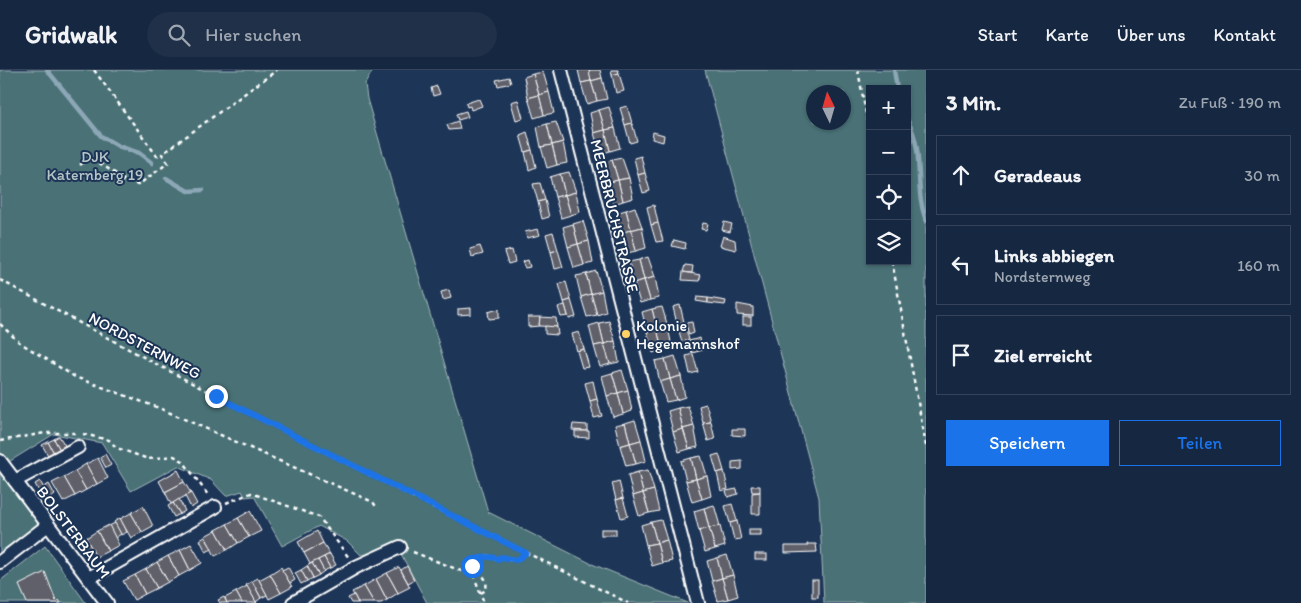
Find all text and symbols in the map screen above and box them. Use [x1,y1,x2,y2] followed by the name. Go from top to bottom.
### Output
[147,12,497,57] search box
[25,20,117,49] text: Gridwalk
[165,21,193,49] icon: search
[205,23,301,46] text: Hier suchen
[978,24,1017,46] text: Start
[1045,24,1089,46] text: Karte
[1117,24,1186,46] text: Über uns
[1214,24,1276,46] text: Kontakt
[806,85,851,130] north arrow
[866,85,911,265] map controls
[866,85,911,130] button: +
[946,90,1001,115] text: 3 Min.
[1179,93,1281,112] text: Zu Fuß · 190 m
[866,130,911,175] button: −
[586,137,643,295] street label: MEERBRUCHSTRASSE
[47,147,143,184] park label: DJK Katernberg 19
[947,161,975,189] icon: ahead
[994,164,1081,187] text: Geradeaus
[1244,166,1280,185] text: 30 m
[866,175,911,220] button: locate
[866,220,911,265] button: layers
[994,244,1114,267] text: Links abbiegen
[947,251,975,279] icon: left
[1237,256,1280,275] text: 160 m
[994,267,1091,286] text: Nordsternweg
[86,308,204,383] street label: NORDSTERNWEG
[636,316,741,353] place label: Kolonie Hegemannshof
[620,328,632,340] marker: Kolonie Hegemannshof
[947,341,975,369] icon: arrive
[994,344,1092,367] text: Ziel erreicht
[205,385,228,408] route end
[946,420,1109,466] button: Speichern
[1119,420,1281,466] button: Teilen
[33,482,115,582] street label: BOLSTERBAUM
[461,555,484,578] route start

